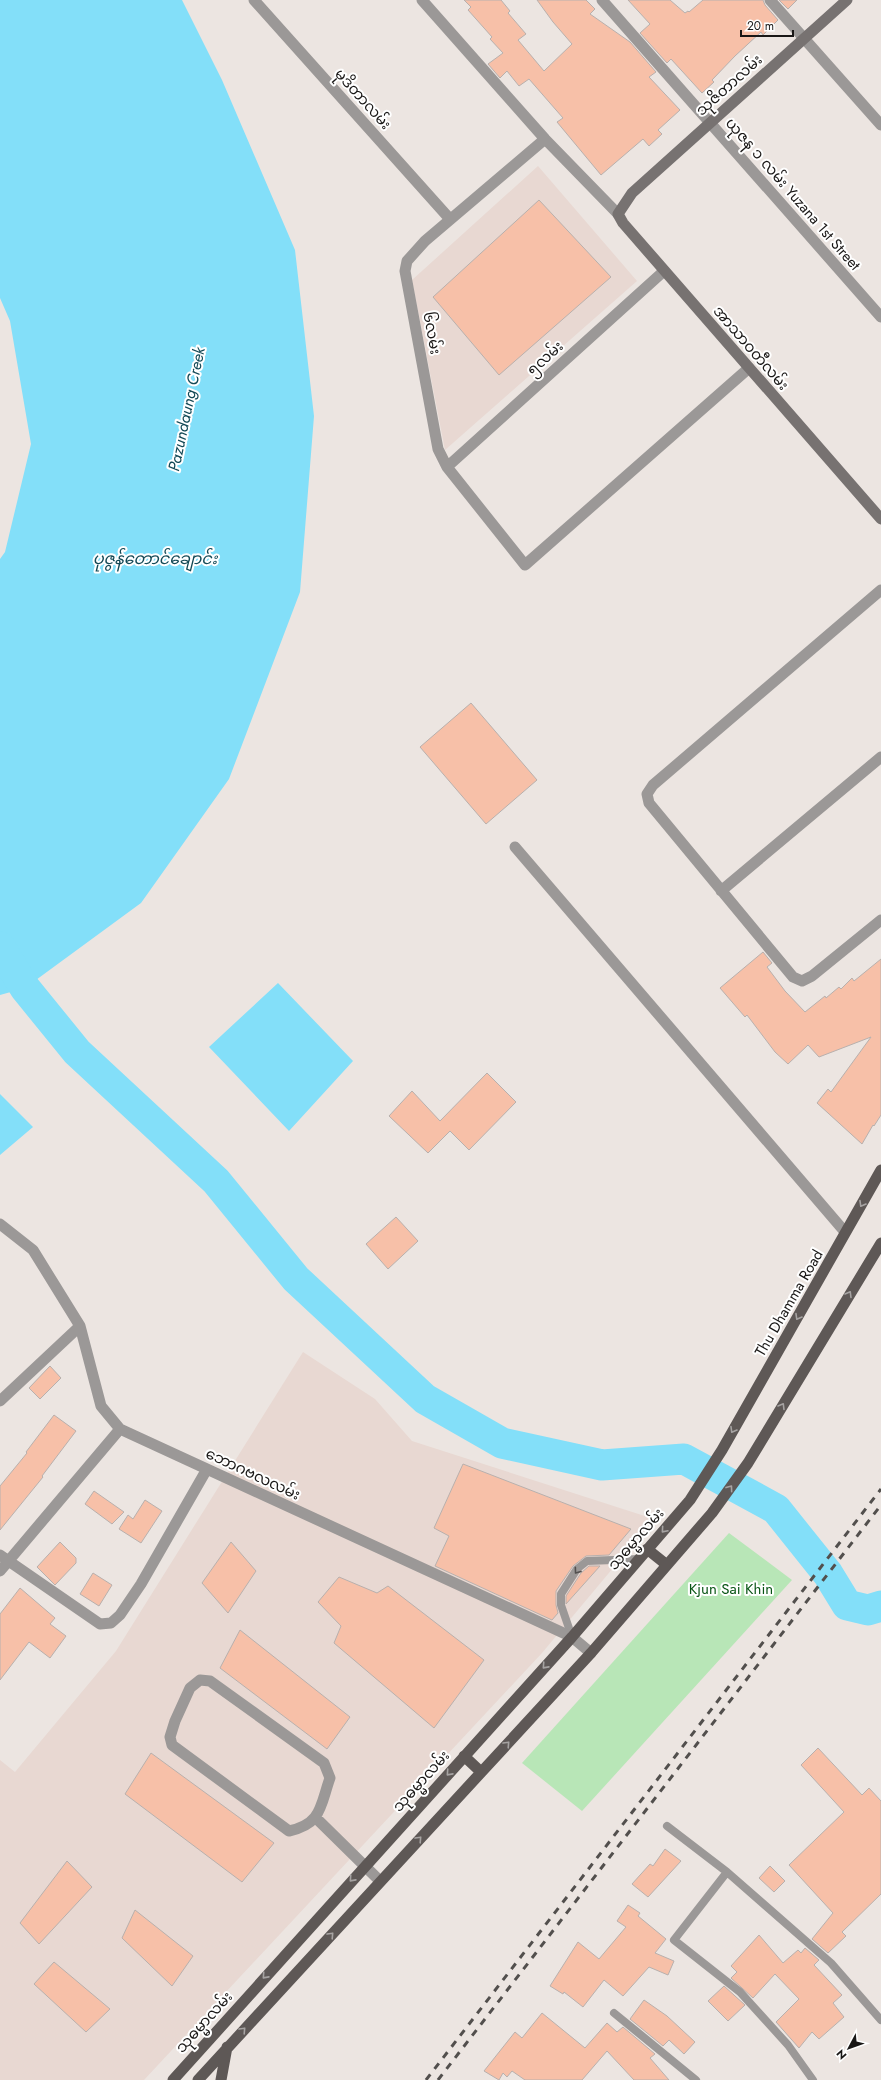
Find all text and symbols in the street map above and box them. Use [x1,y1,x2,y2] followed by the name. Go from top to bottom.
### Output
[741,12,793,38] scale bar
[747,17,774,35] text: 20 m
[691,49,768,122] street label: သုဇိတာလမ်း
[329,64,396,135] street label: မုဒိတာလမ်း
[720,113,866,276] street label: ယုဇန ၁ လမ်း Yuzana 1st Street
[708,301,794,395] street label: အာသာဝတီလမ်း
[417,310,447,356] street label: ၆လမ်း
[522,336,569,381] street label: ၅လမ်း
[162,344,211,473] water label: Pazundaung Creek
[93,547,219,572] water label: ပုဇွန်တောင်ချောင်း
[859,1200,866,1207] one-way arrow
[749,1246,829,1360] street label: Thu Dhamma Road
[844,1291,852,1298] one-way arrow
[795,1313,802,1320] one-way arrow
[778,1403,785,1410] one-way arrow
[731,1426,738,1433] one-way arrow
[202,1442,304,1506] street label: ဘောဂဗလလမ်း
[725,1486,732,1493] one-way arrow
[603,1503,670,1576] street label: သုဓမ္မာလမ်း
[662,1525,669,1532] one-way arrow
[574,1567,581,1574] one-way arrow
[689,1578,773,1600] park label: Kjun Sai Khin
[543,1661,550,1669] one-way arrow
[503,1741,510,1749] one-way arrow
[387,1745,456,1818] street label: သုဓမ္မာလမ်း
[446,1768,453,1776] one-way arrow
[414,1836,422,1844] one-way arrow
[350,1875,357,1882] one-way arrow
[326,1932,333,1939] one-way arrow
[263,1972,270,1979] one-way arrow
[170,1986,239,2059] street label: သုဓမ္မာလမ်း
[238,2027,245,2035] one-way arrow
[829,2028,869,2068] north arrow
[833,2046,850,2063] text: N

